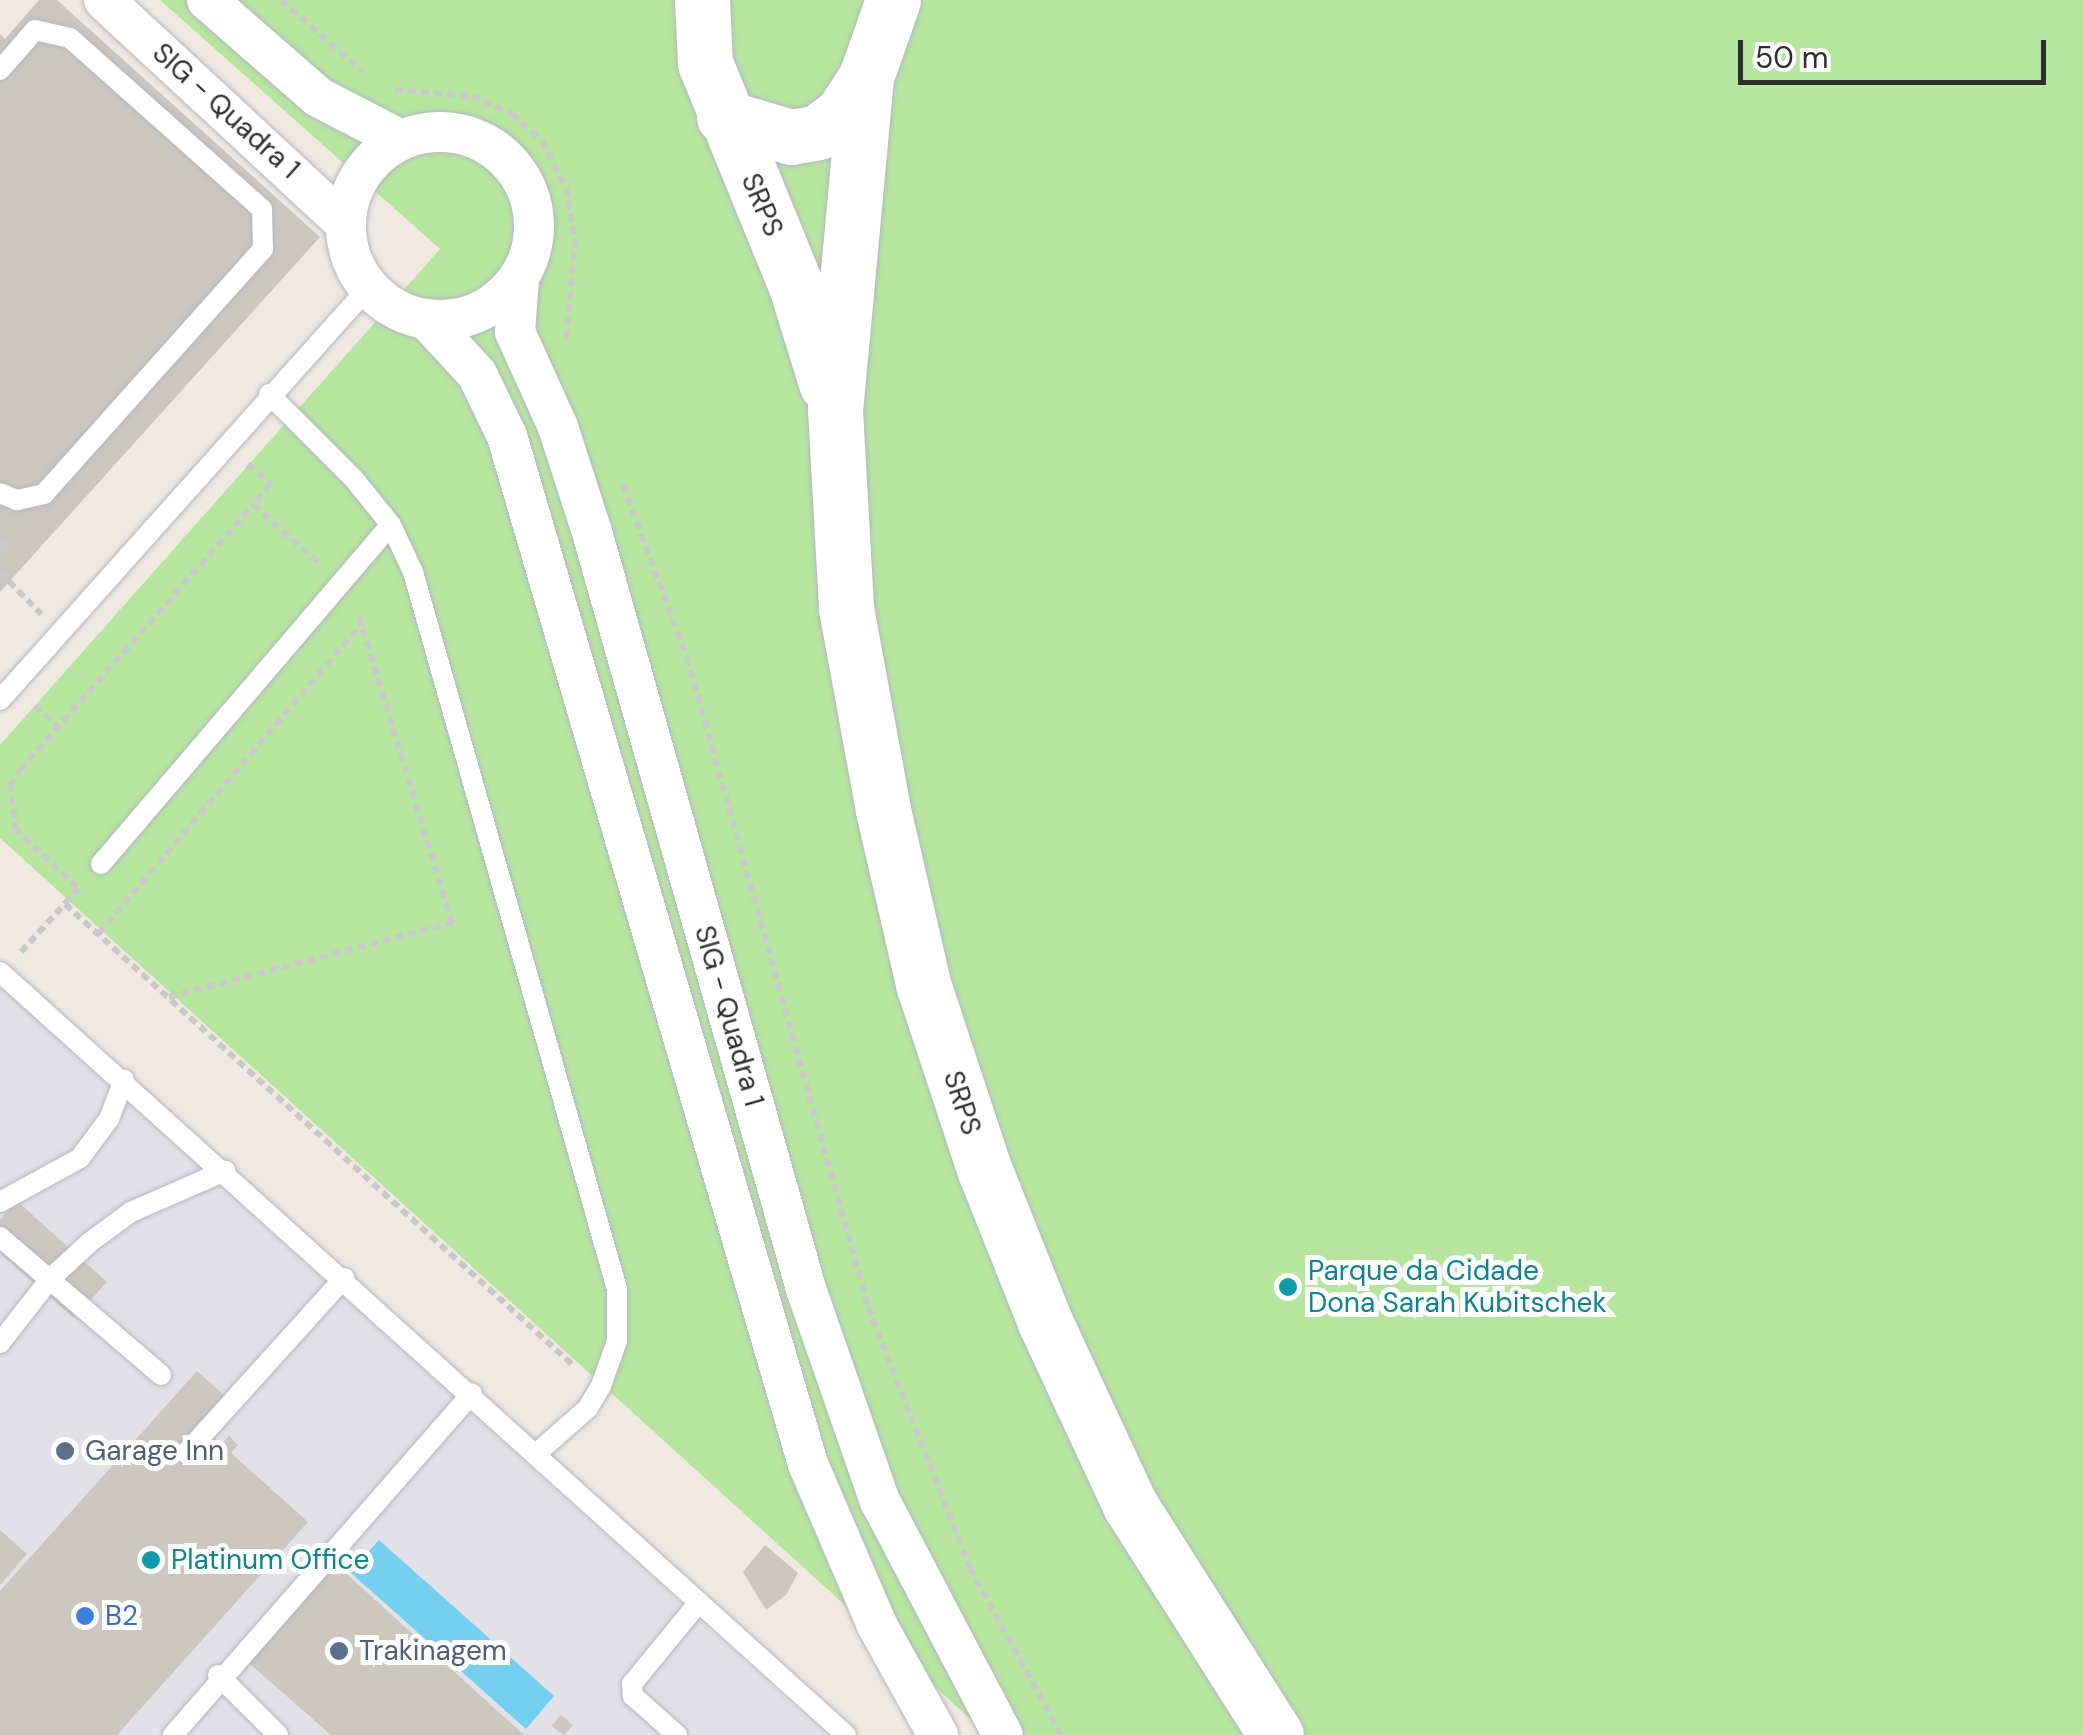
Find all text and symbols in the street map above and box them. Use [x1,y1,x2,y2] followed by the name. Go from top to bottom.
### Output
[1743,20,2050,82] scale bar
[146,36,306,186] street label: SIG - Quadra 1
[1755,38,1829,77] text: 50 m
[734,168,790,242] street label: SRPS
[687,922,771,1110] street label: SIG - Quadra 1
[936,1067,988,1139] street label: SRPS
[1308,1254,1607,1320] place label: Parque da Cidade Dona Sarah Kubitschek
[1277,1276,1299,1298] marker: Parque da Cidade Dona Sarah Kubitschek
[85,1434,224,1468] place label: Garage Inn
[54,1440,76,1462] marker: Garage Inn
[171,1543,369,1577] place label: Platinum Office
[140,1549,162,1571] marker: Platinum Office
[105,1599,138,1633] place label: B2
[74,1605,96,1627] marker: B2
[359,1634,507,1668] place label: Trakinagem
[328,1640,350,1662] marker: Trakinagem

